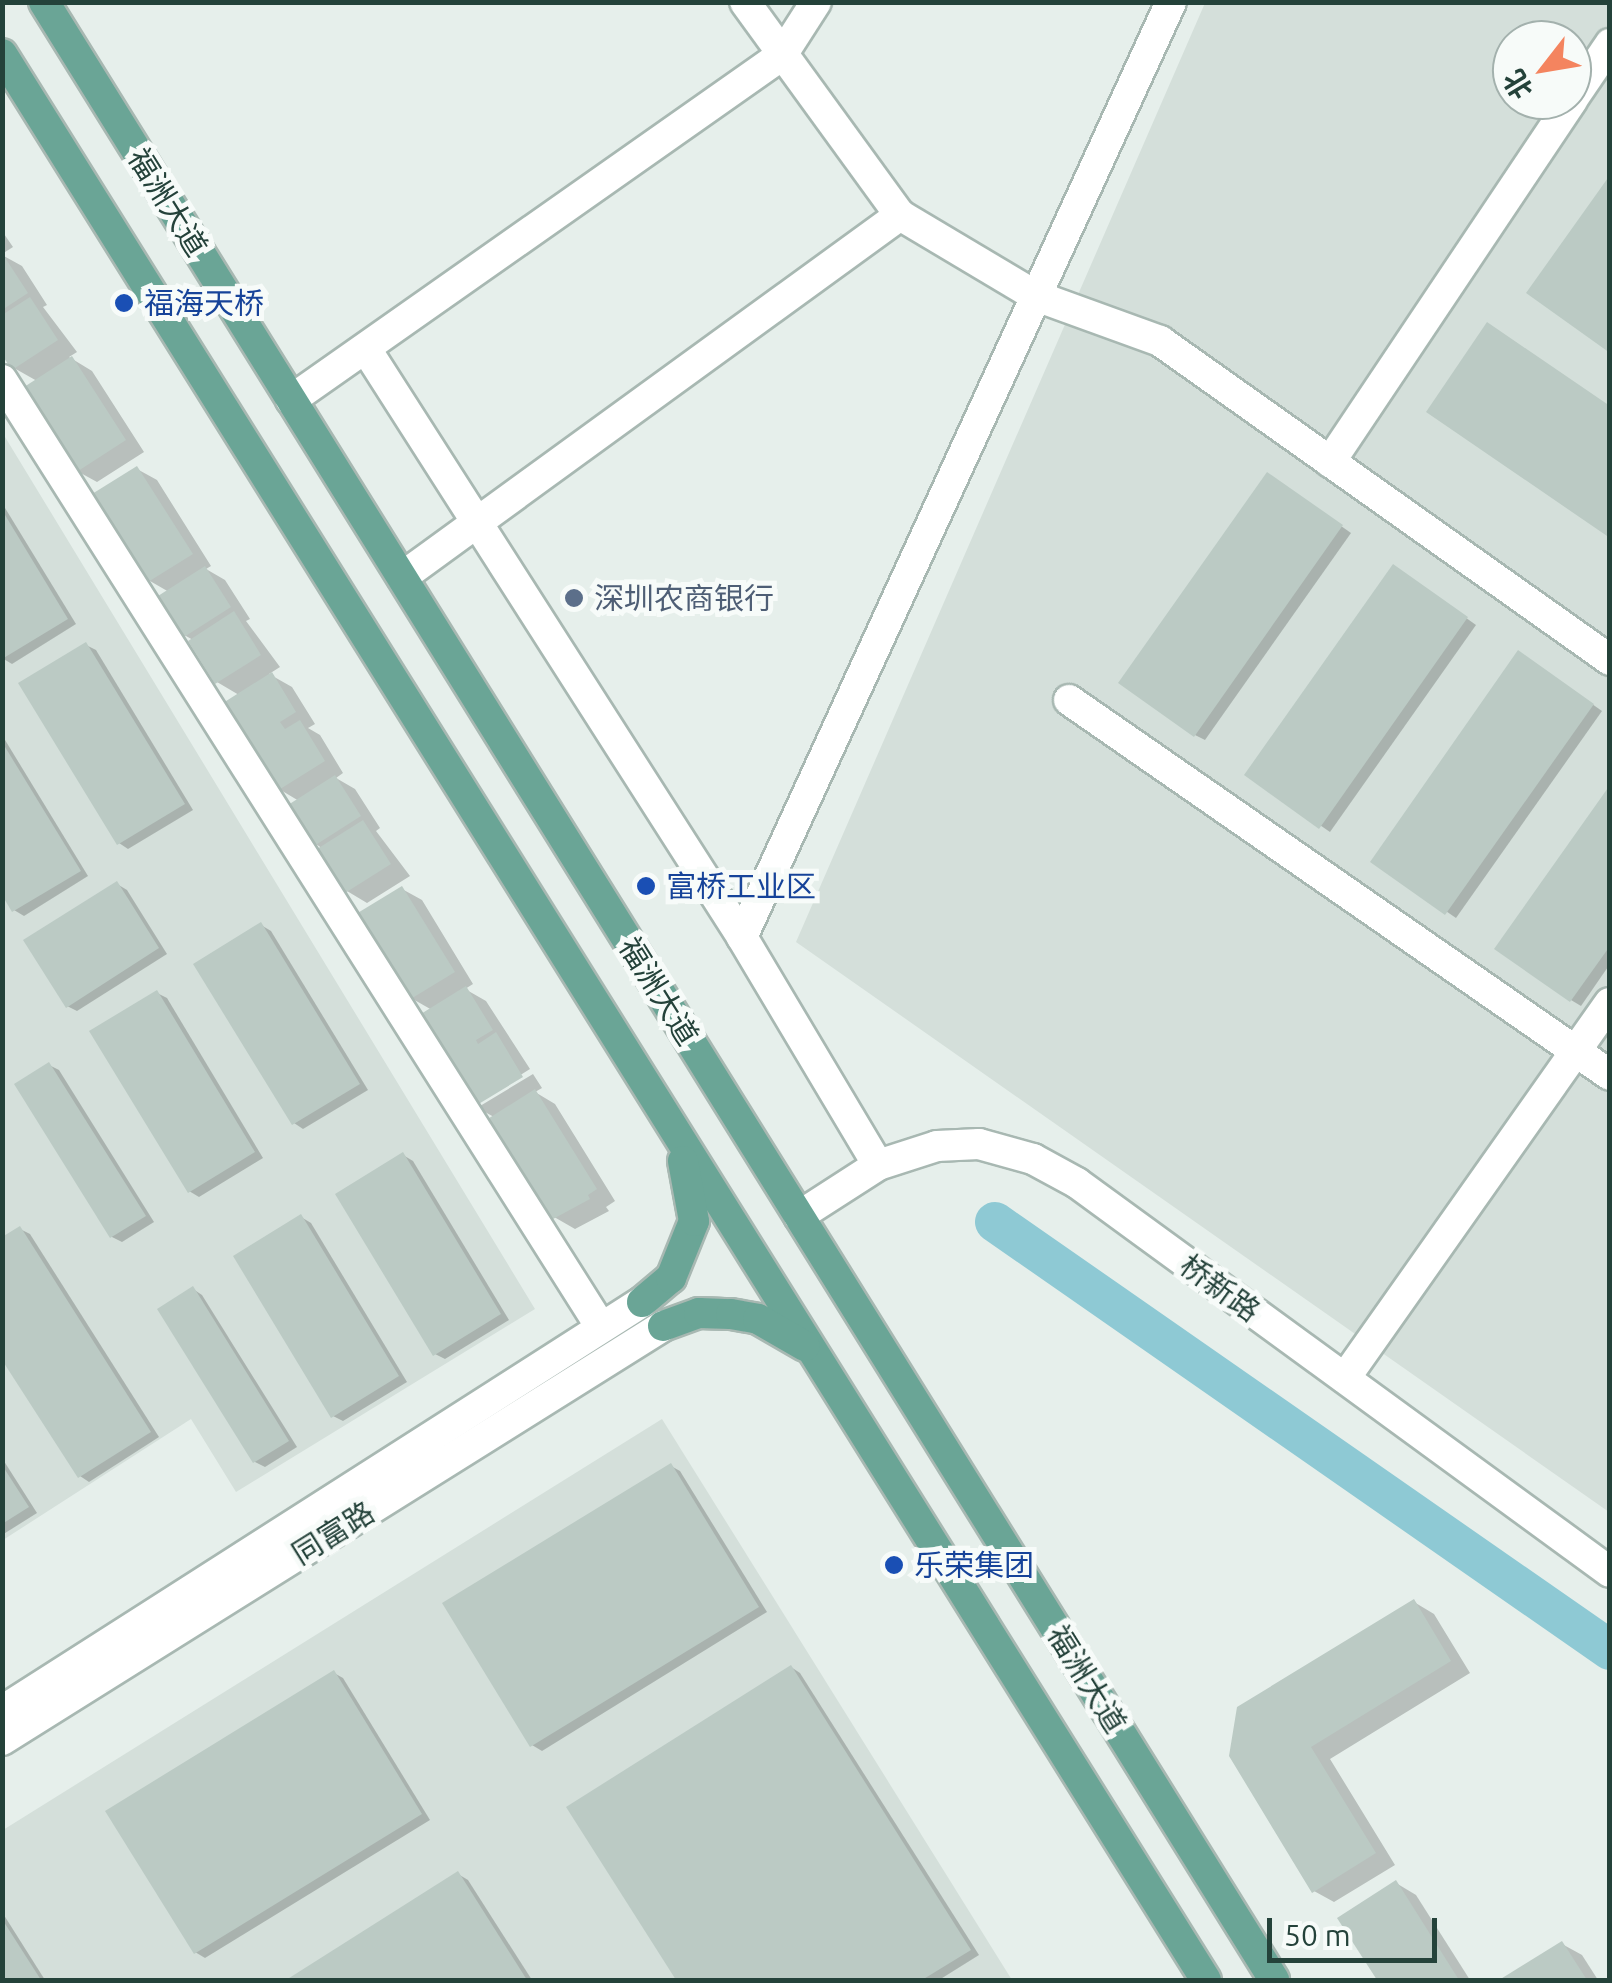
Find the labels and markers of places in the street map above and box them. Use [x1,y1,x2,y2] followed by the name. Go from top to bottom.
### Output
[144,285,264,321] place label: 福海天桥
[113,292,135,314] marker: 福海天桥
[594,580,774,616] place label: 深圳农商银行
[563,587,585,609] marker: 深圳农商银行
[666,868,816,904] place label: 富桥工业区
[635,875,657,897] marker: 富桥工业区
[914,1547,1034,1583] place label: 乐荣集团
[883,1554,905,1576] marker: 乐荣集团

